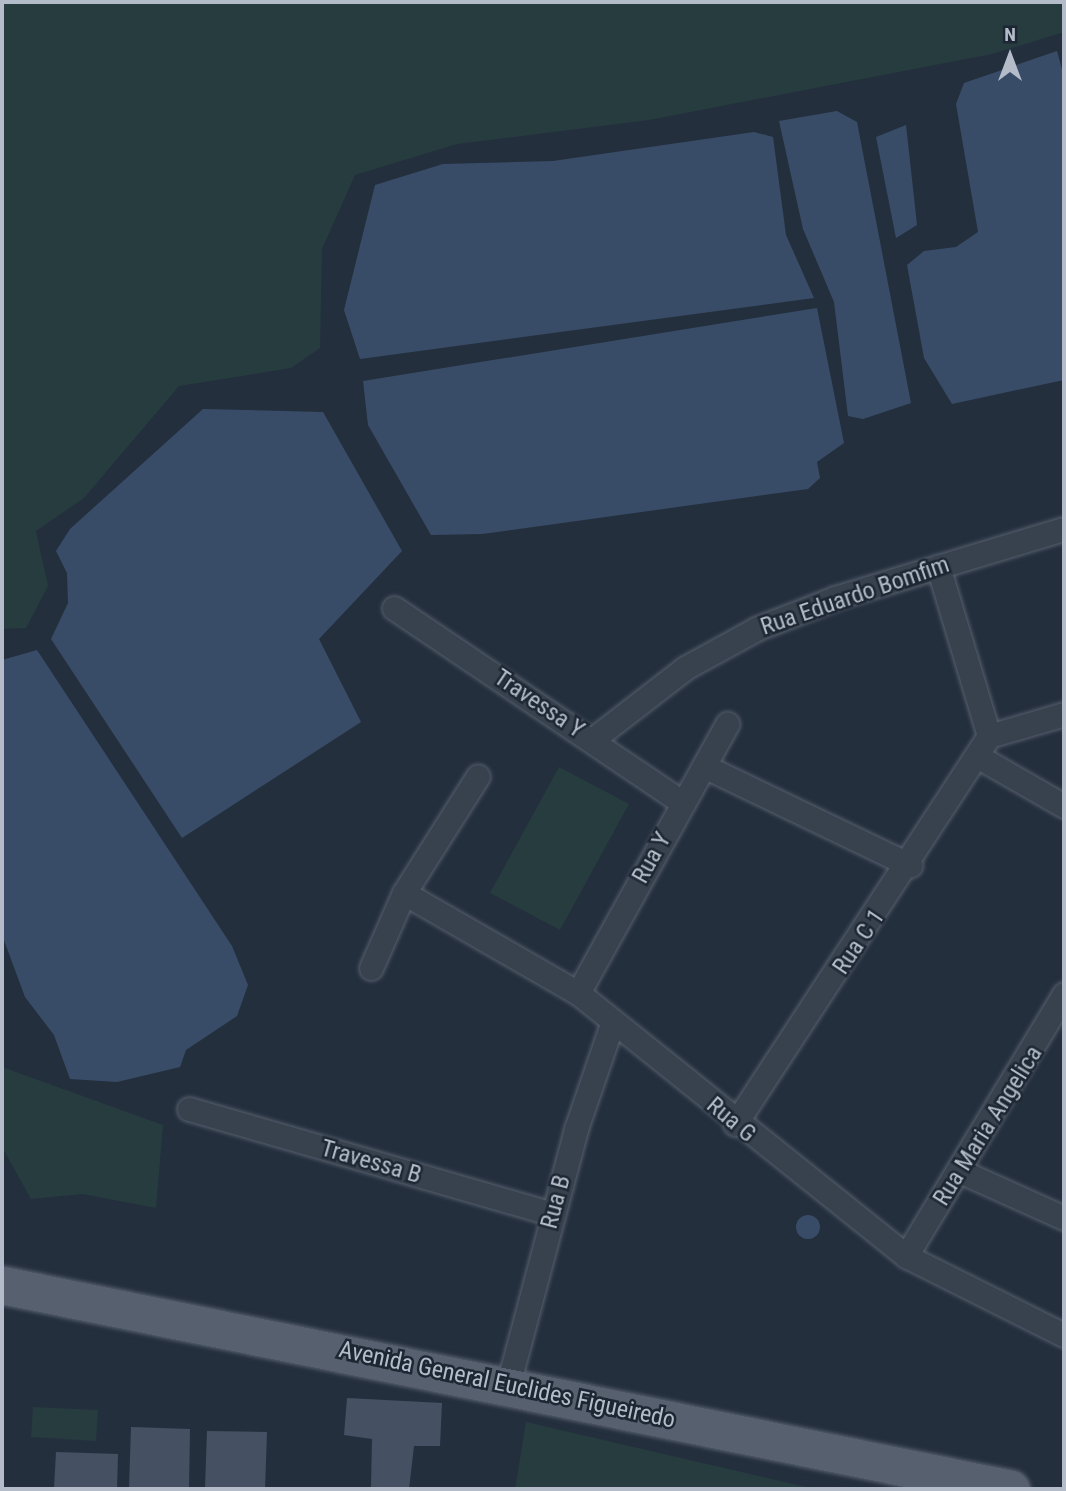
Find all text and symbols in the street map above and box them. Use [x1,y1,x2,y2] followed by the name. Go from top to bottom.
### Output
[975,21,1045,91] north arrow
[1004,23,1016,46] text: N
[757,550,953,642] street label: Rua Eduardo Bomfim
[488,663,590,745] street label: Travessa Y
[626,827,678,889] street label: Rua Y
[827,904,891,980] street label: Rua C 1
[927,1041,1049,1211] street label: Rua Maria Angelica
[700,1091,762,1149] street label: Rua G
[317,1134,425,1190] street label: Travessa B
[535,1172,577,1232] street label: Rua B
[336,1335,678,1435] street label: Avenida General Euclides Figueiredo

